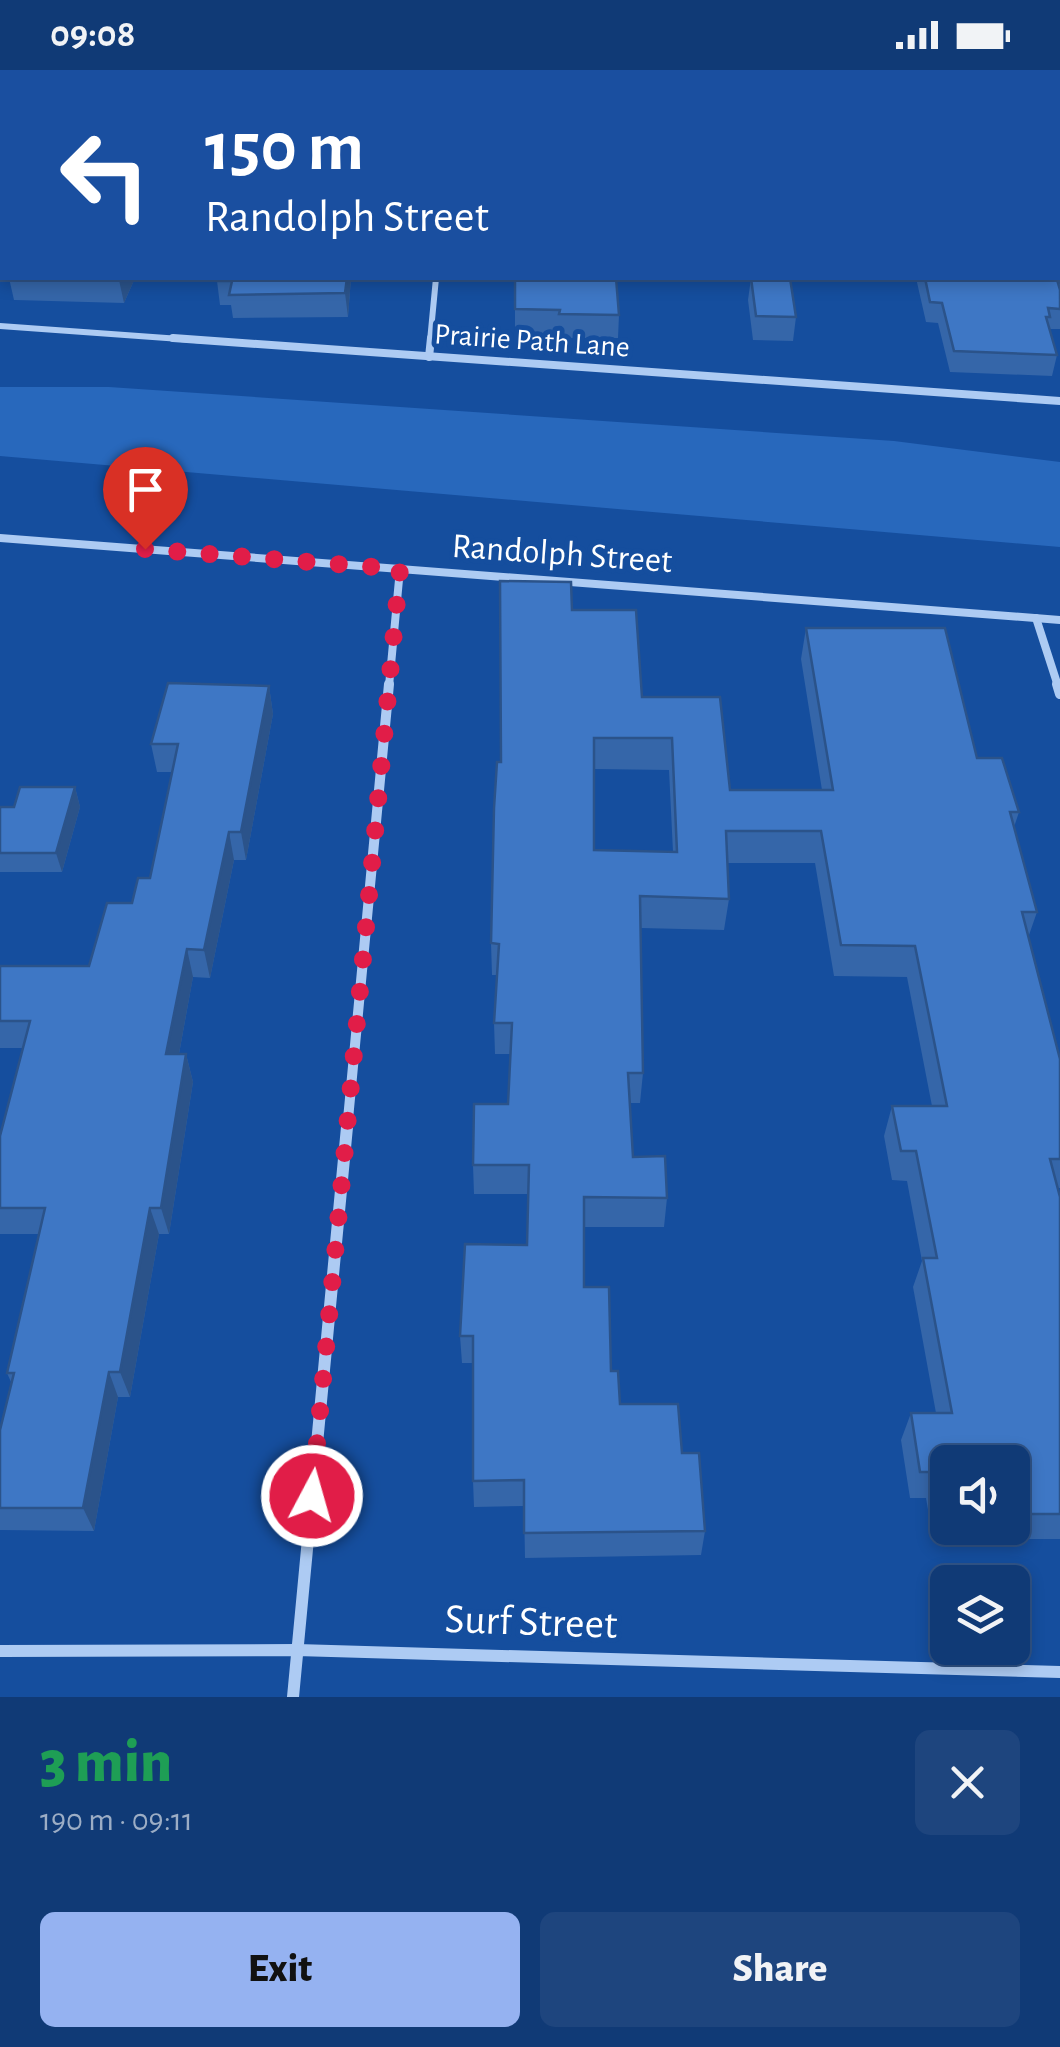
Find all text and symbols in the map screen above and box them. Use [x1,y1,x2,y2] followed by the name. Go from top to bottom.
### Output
[50,16,135,54] text: 09:08
[40,110,170,240] icon: left
[205,113,364,183] text: 150 m
[205,195,489,240] text: Randolph Street
[433,319,631,363] street label: Prairie Path Lane
[103,447,188,550] pin
[118,462,173,517] icon: arrive
[451,529,673,579] street label: Randolph Street
[260,1444,364,1548] position arrow
[930,1445,1030,1665] map controls
[930,1445,1030,1545] button: sound
[930,1565,1030,1665] button: layers
[444,1598,618,1646] street label: Surf Street
[915,1730,1020,1835] button: close
[40,1733,172,1793] text: 3 min
[40,1804,193,1836] text: 190 m · 09:11
[40,1912,520,2027] button: Exit
[540,1912,1020,2027] button: Share

